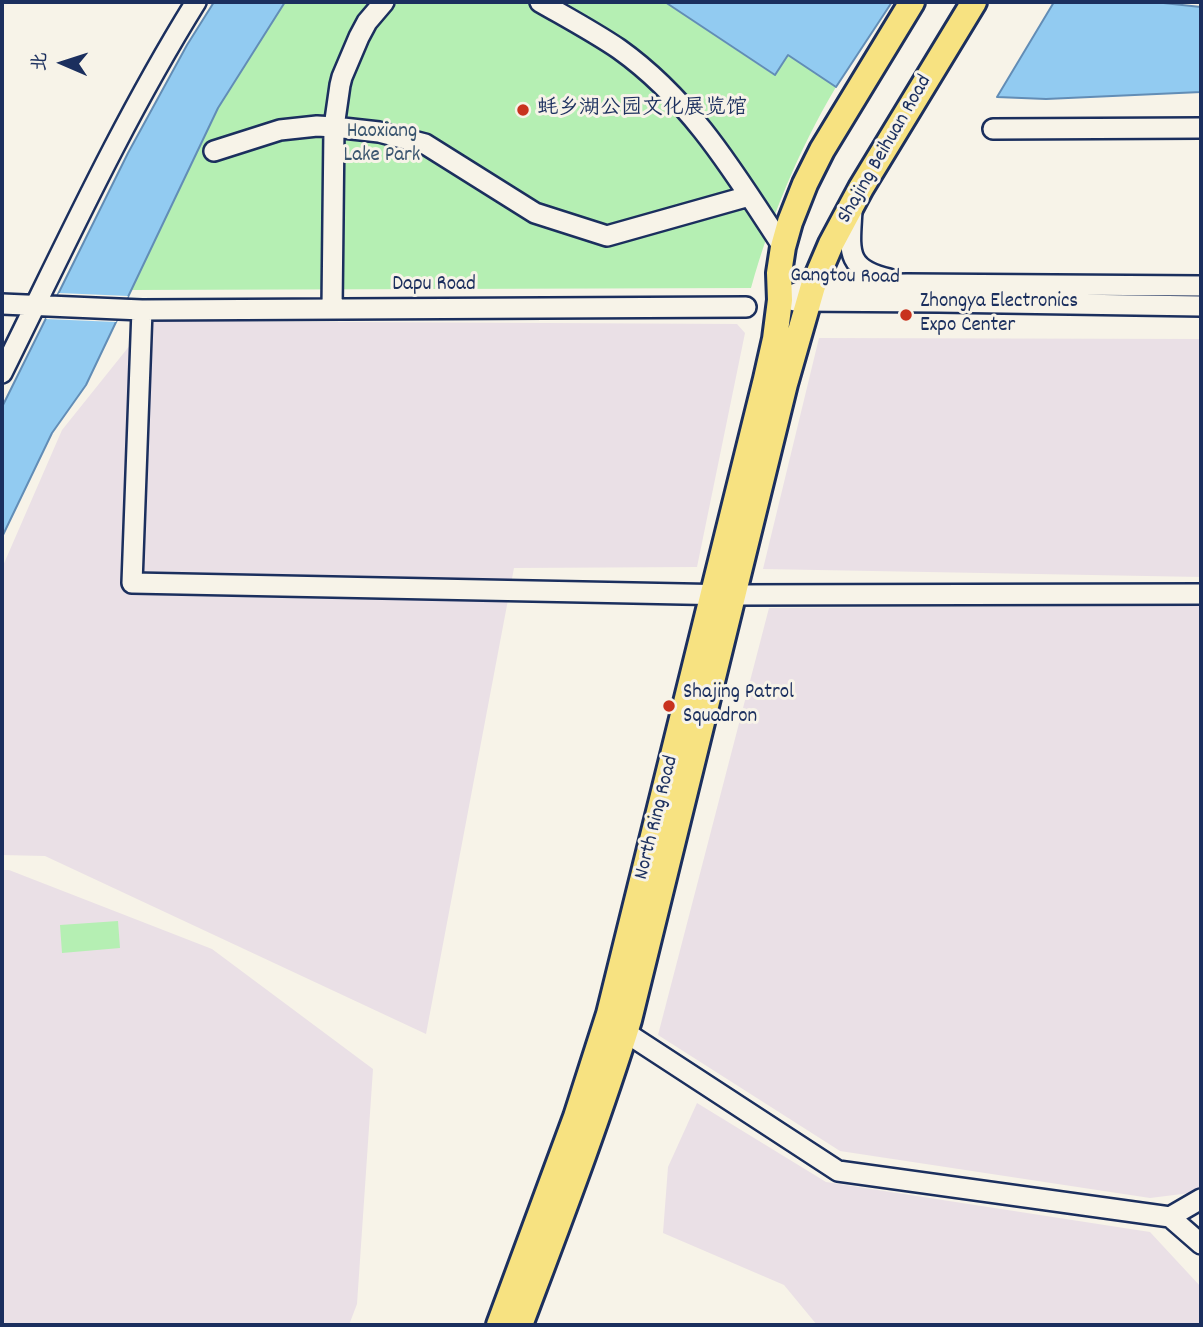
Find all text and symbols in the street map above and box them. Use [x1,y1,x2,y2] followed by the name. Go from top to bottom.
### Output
[28,28,98,98] north arrow
[28,52,56,72] text: 北
[833,71,939,229] street label: Shajing Beihuan Road
[537,97,747,123] place label: 蚝乡湖公园文化展览馆
[515,102,531,118] marker: 蚝乡湖公园文化展览馆
[344,120,420,170] park label: Haoxiang Lake Park
[790,264,900,292] street label: Gangtou Road
[392,273,476,299] street label: Dapu Road
[920,290,1078,340] place label: Zhongya Electronics Expo Center
[898,307,914,323] marker: Zhongya Electronics Expo Center
[683,681,794,731] place label: Shajing Patrol Squadron
[661,698,677,714] marker: Shajing Patrol Squadron
[630,753,686,883] street label: North Ring Road

